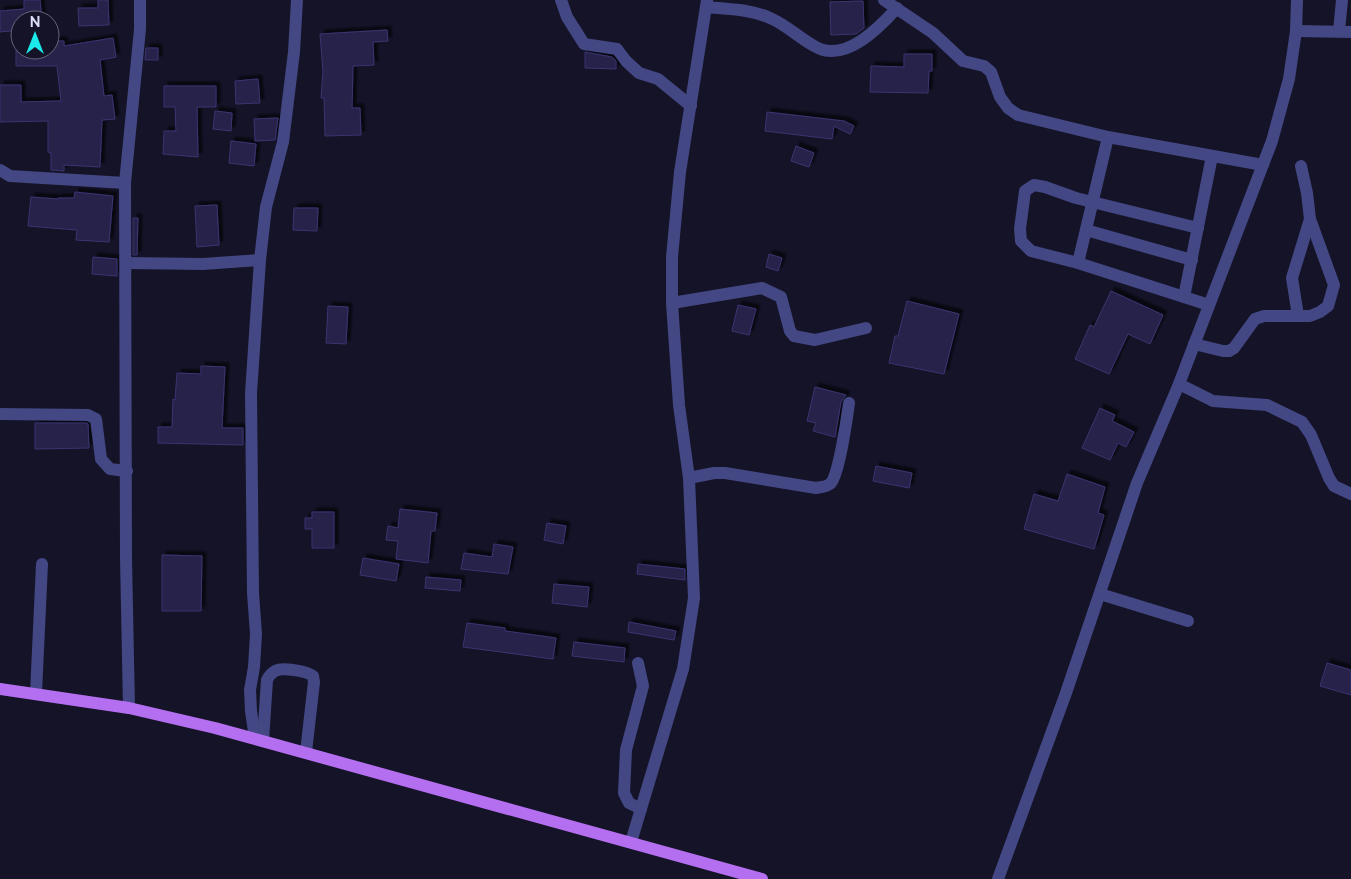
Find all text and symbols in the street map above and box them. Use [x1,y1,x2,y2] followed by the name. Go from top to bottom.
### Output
[10,10,60,60] north arrow
[30,14,40,30] text: N

